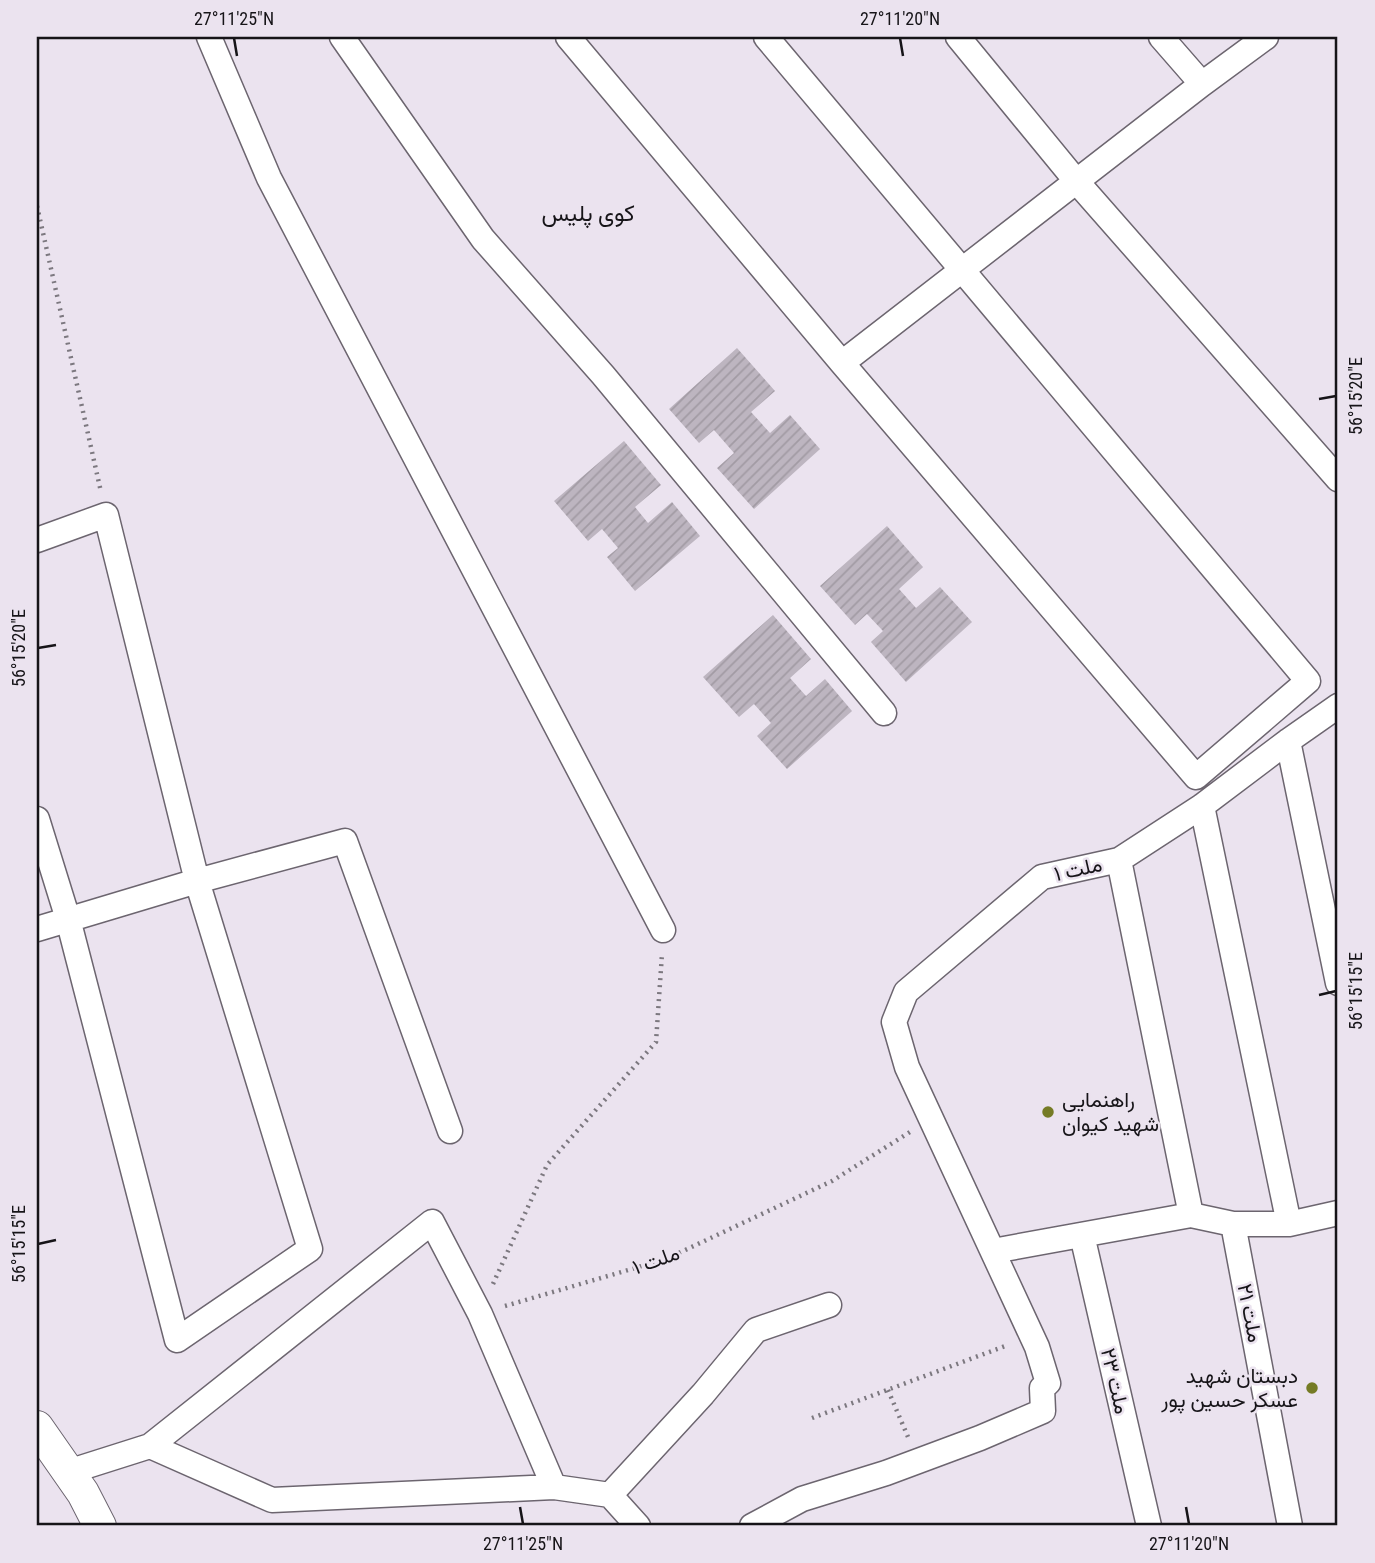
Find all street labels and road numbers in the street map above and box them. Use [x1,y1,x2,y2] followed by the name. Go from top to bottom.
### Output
[1052,852,1104,886] street label: ملت ۱
[629,1240,683,1280] street label: ملت ۱
[1233,1282,1267,1344] street label: ملت ۲۱
[1096,1346,1134,1416] street label: ملت ۲۳

